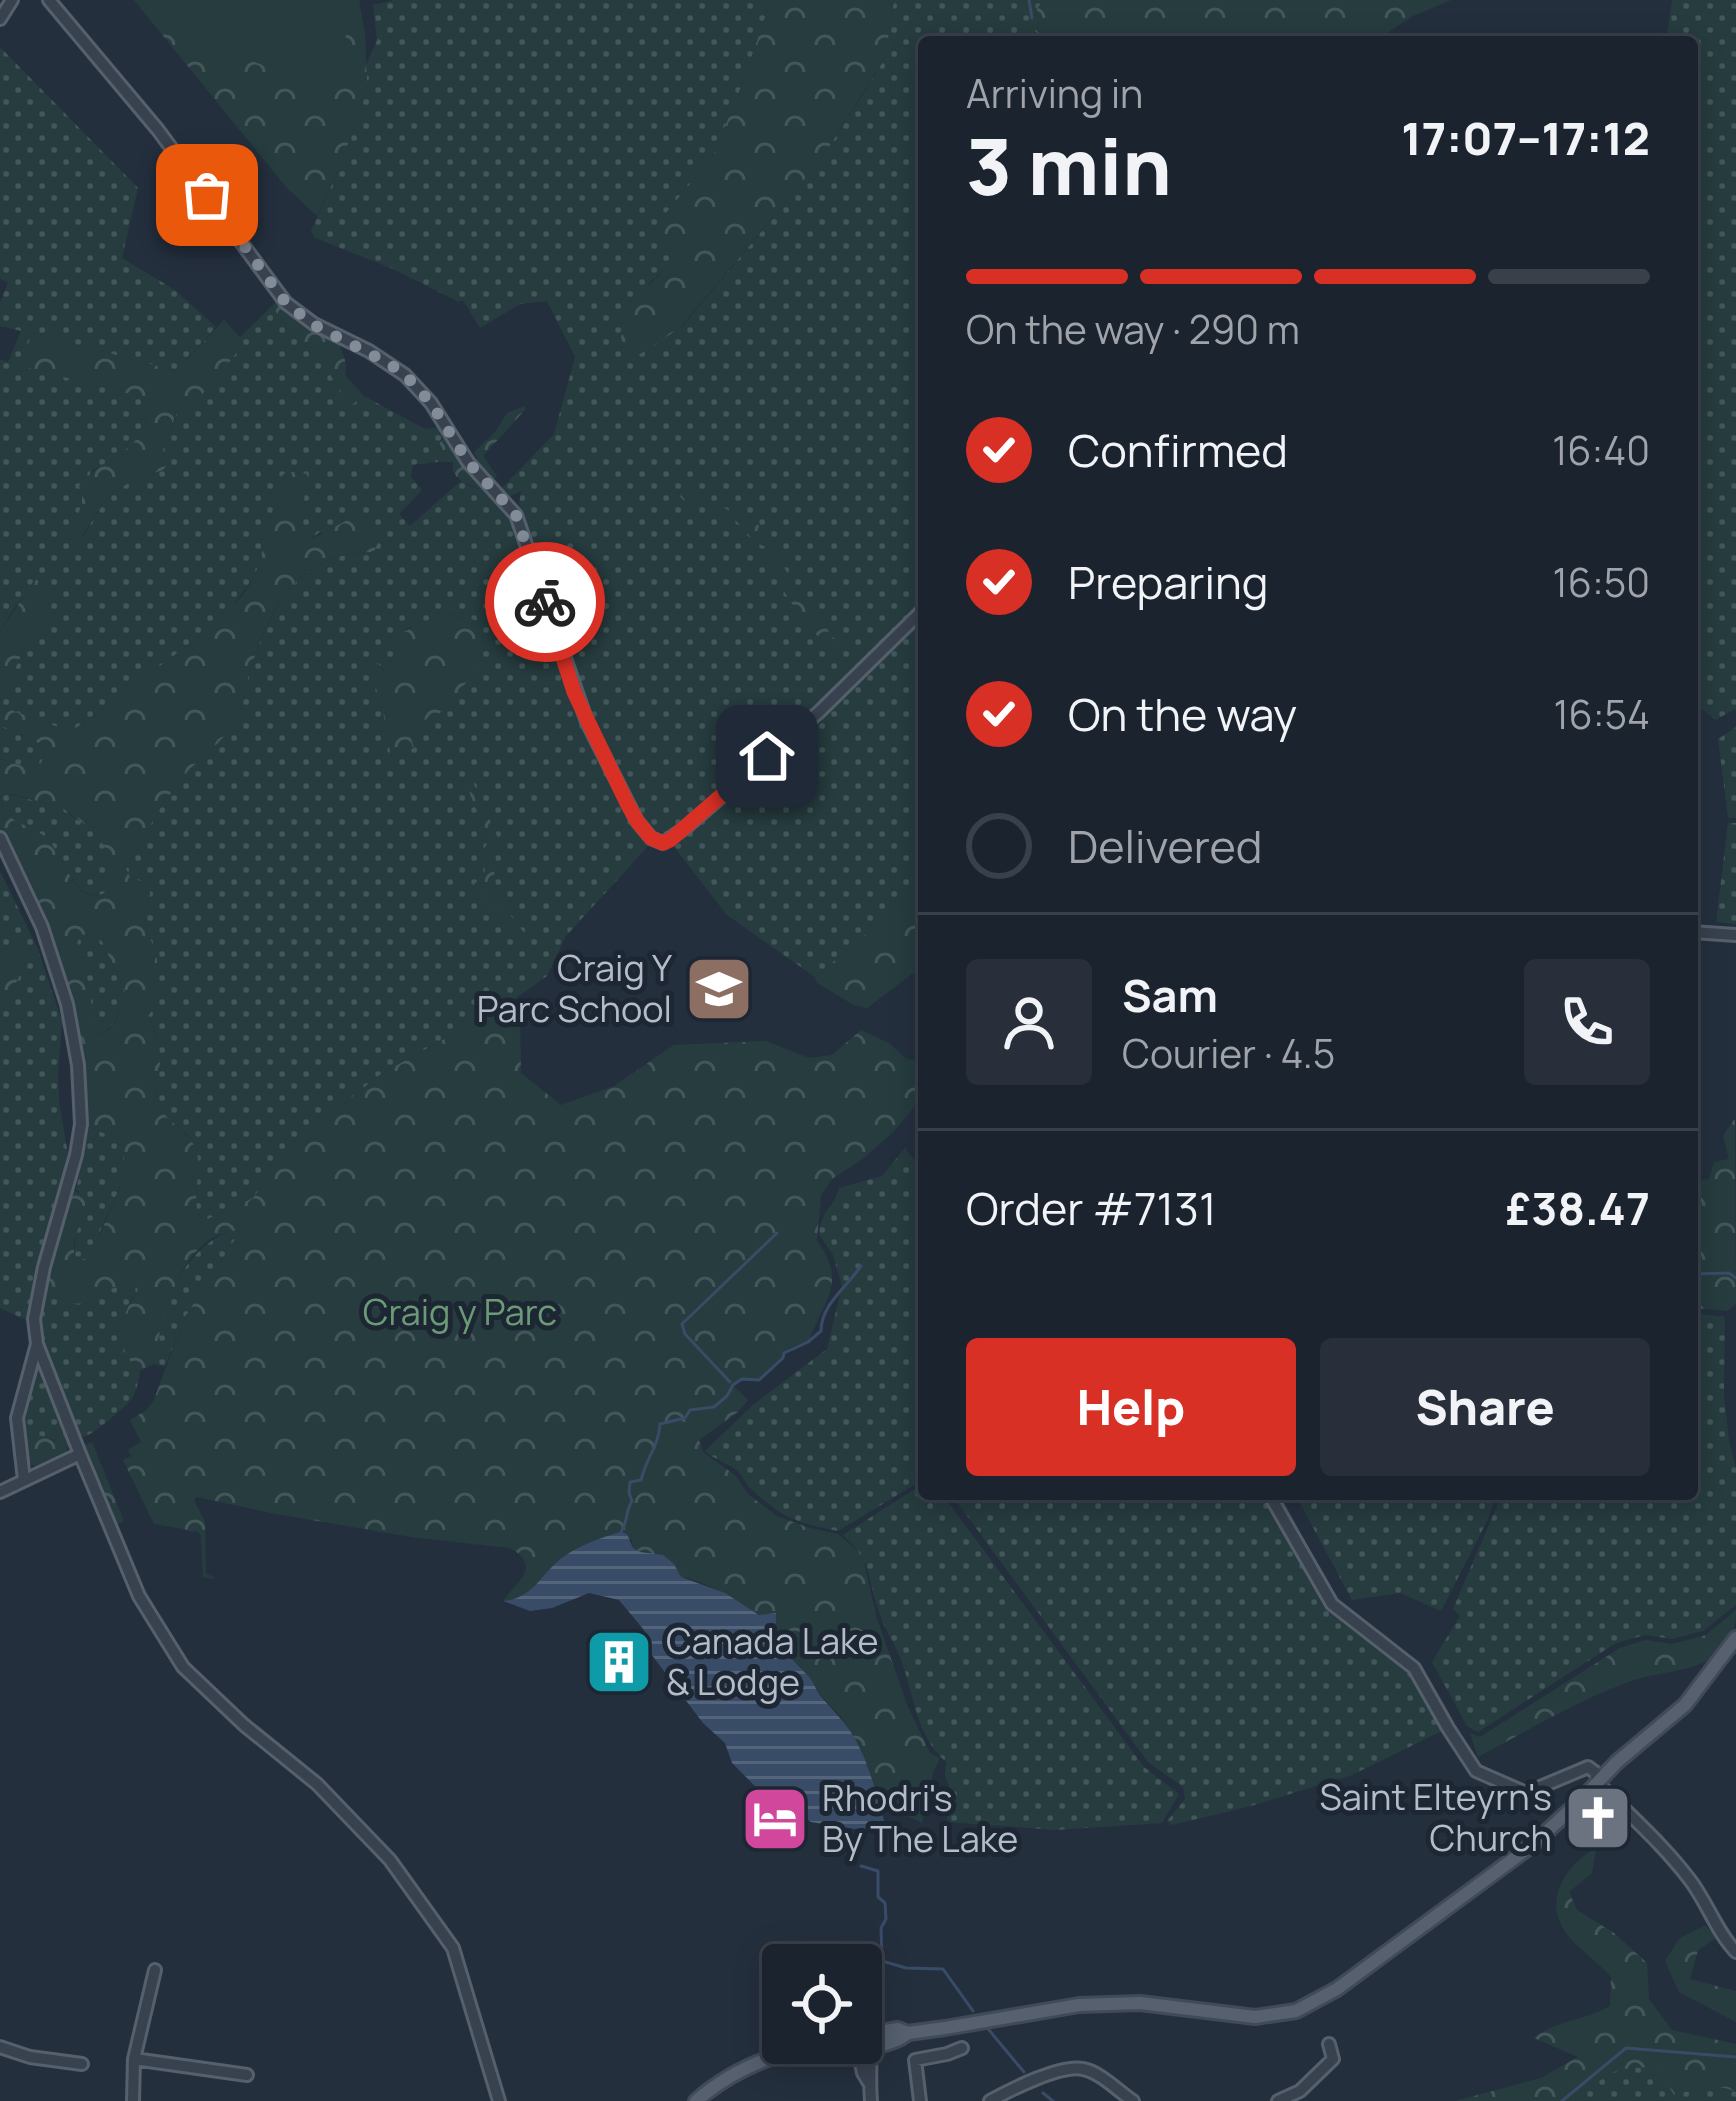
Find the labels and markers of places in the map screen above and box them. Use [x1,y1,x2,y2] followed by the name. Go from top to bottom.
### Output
[156,144,258,246] pin
[716,705,818,807] pin
[477,943,673,1033] place label: Craig Y Parc School
[684,954,754,1024] school or university icon: Craig Y Parc School
[666,1616,879,1706] place label: Canada Lake & Lodge
[584,1627,654,1697] building icon: Canada Lake & Lodge
[1319,1772,1552,1862] place label: Saint Elteyrn's Church
[822,1773,1018,1863] place label: Rhodri's By The Lake
[1563,1783,1633,1853] church icon: Saint Elteyrn's Church
[740,1784,810,1854] hotel icon: Rhodri's By The Lake

